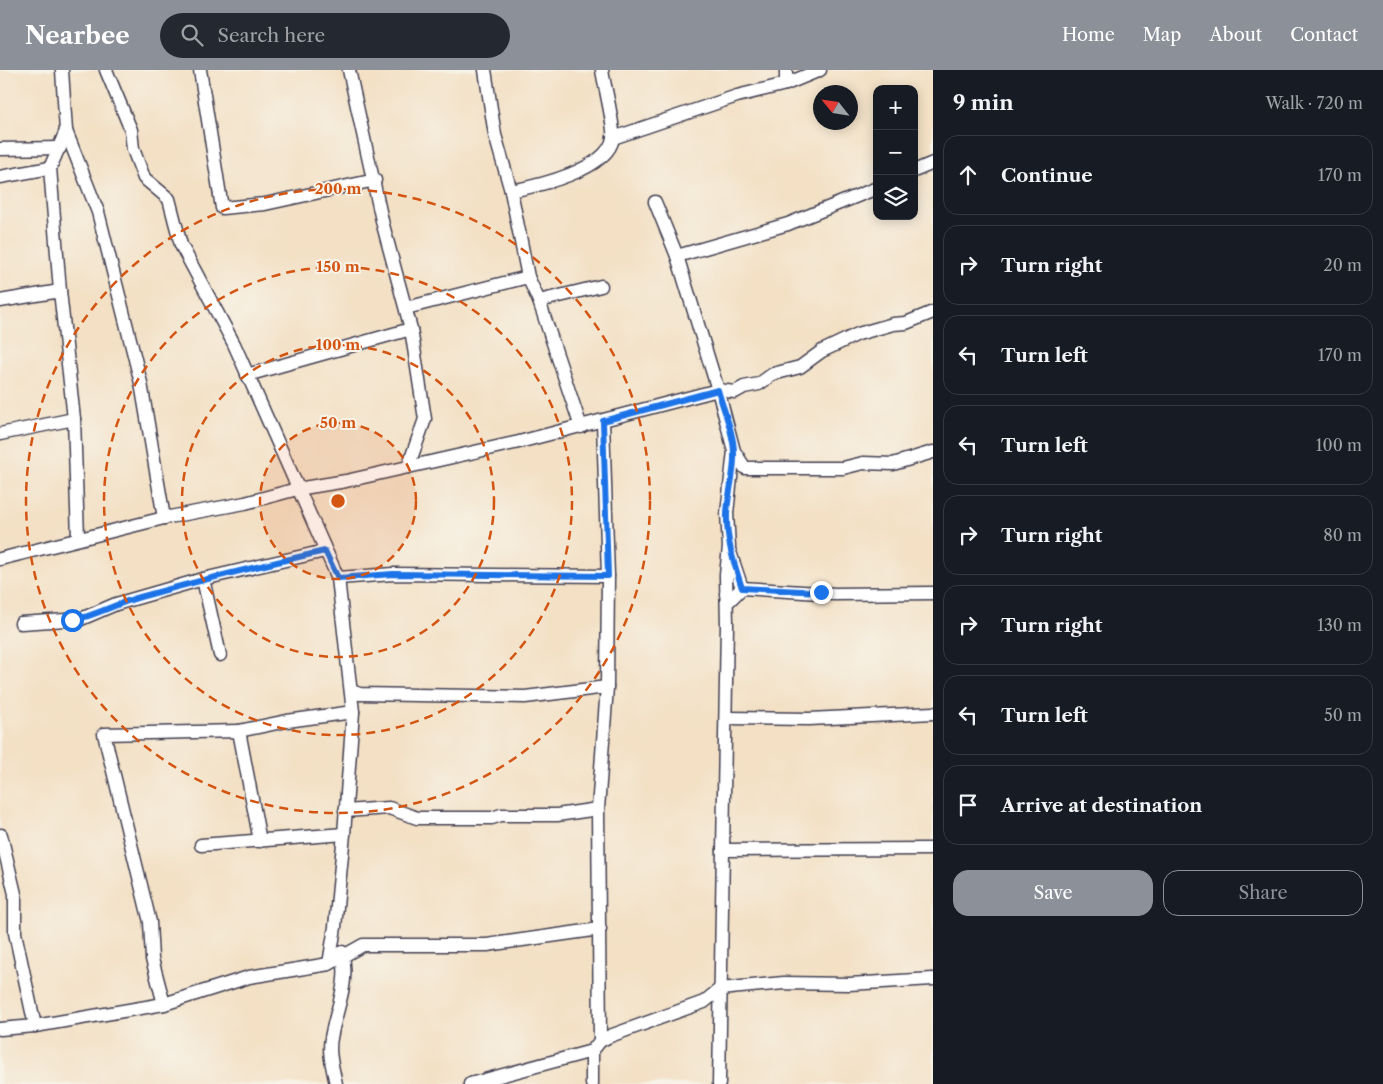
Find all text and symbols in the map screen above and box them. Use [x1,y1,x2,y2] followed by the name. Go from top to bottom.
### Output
[160,13,510,58] search box
[25,21,130,50] text: Nearbee
[178,21,206,49] icon: search
[218,24,325,47] text: Search here
[1062,24,1115,46] text: Home
[1143,24,1181,46] text: Map
[1209,24,1262,46] text: About
[1290,24,1358,46] text: Contact
[813,85,858,130] north arrow
[873,85,918,220] map controls
[873,85,918,130] button: +
[953,90,1014,115] text: 9 min
[1265,93,1363,113] text: Walk · 720 m
[873,130,918,175] button: −
[954,161,982,189] icon: ahead
[1001,164,1093,187] text: Continue
[1318,165,1362,185] text: 170 m
[873,175,918,220] button: layers
[315,179,361,198] text: 200 m
[954,251,982,279] icon: right
[1001,254,1102,277] text: Turn right
[1323,255,1362,275] text: 20 m
[316,257,360,276] text: 150 m
[316,335,360,354] text: 100 m
[954,341,982,369] icon: left
[1001,344,1088,367] text: Turn left
[1318,345,1362,365] text: 170 m
[320,413,356,432] text: 50 m
[954,431,982,459] icon: left
[1001,434,1088,457] text: Turn left
[1316,435,1362,455] text: 100 m
[329,492,347,510] centre of rings
[954,521,982,549] icon: right
[1001,524,1102,547] text: Turn right
[1323,525,1362,545] text: 80 m
[810,581,833,604] route end
[61,609,84,632] route start
[954,611,982,639] icon: right
[1001,614,1102,637] text: Turn right
[1317,615,1362,635] text: 130 m
[954,701,982,729] icon: left
[1001,704,1088,727] text: Turn left
[1324,705,1362,725] text: 50 m
[954,791,982,819] icon: arrive
[1001,794,1202,817] text: Arrive at destination
[953,870,1153,916] button: Save
[1163,870,1363,916] button: Share

